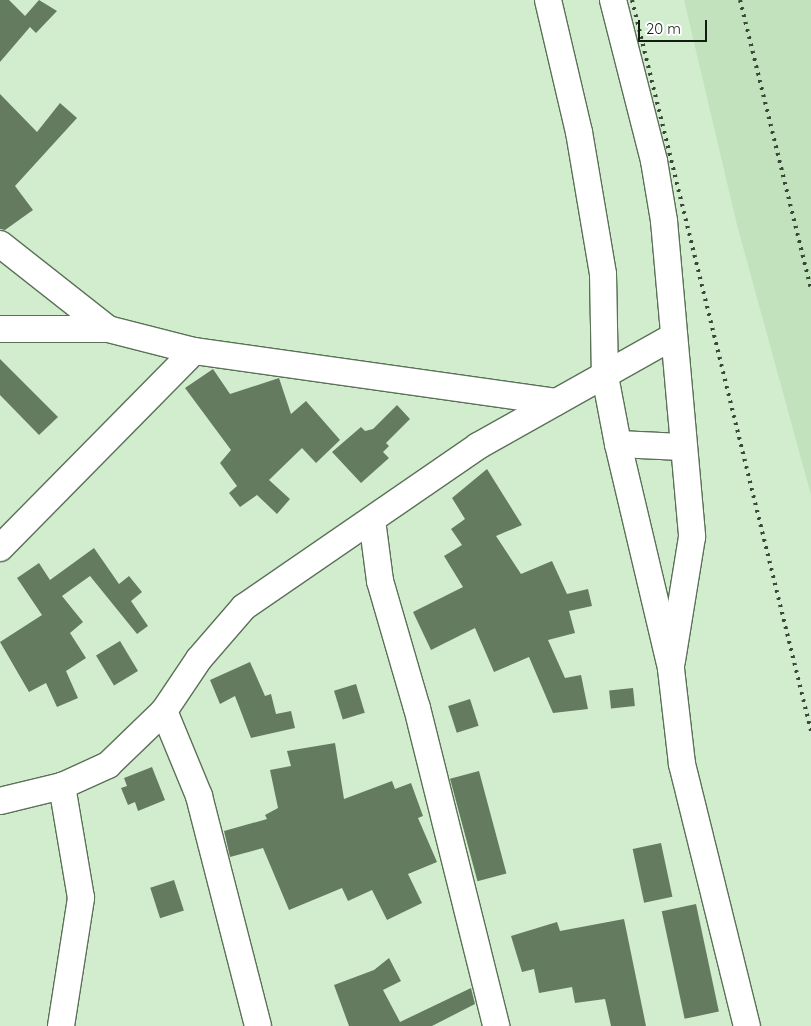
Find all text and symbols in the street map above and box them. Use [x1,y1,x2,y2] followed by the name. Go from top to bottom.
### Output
[641,10,710,42] scale bar
[646,19,681,38] text: 20 m

